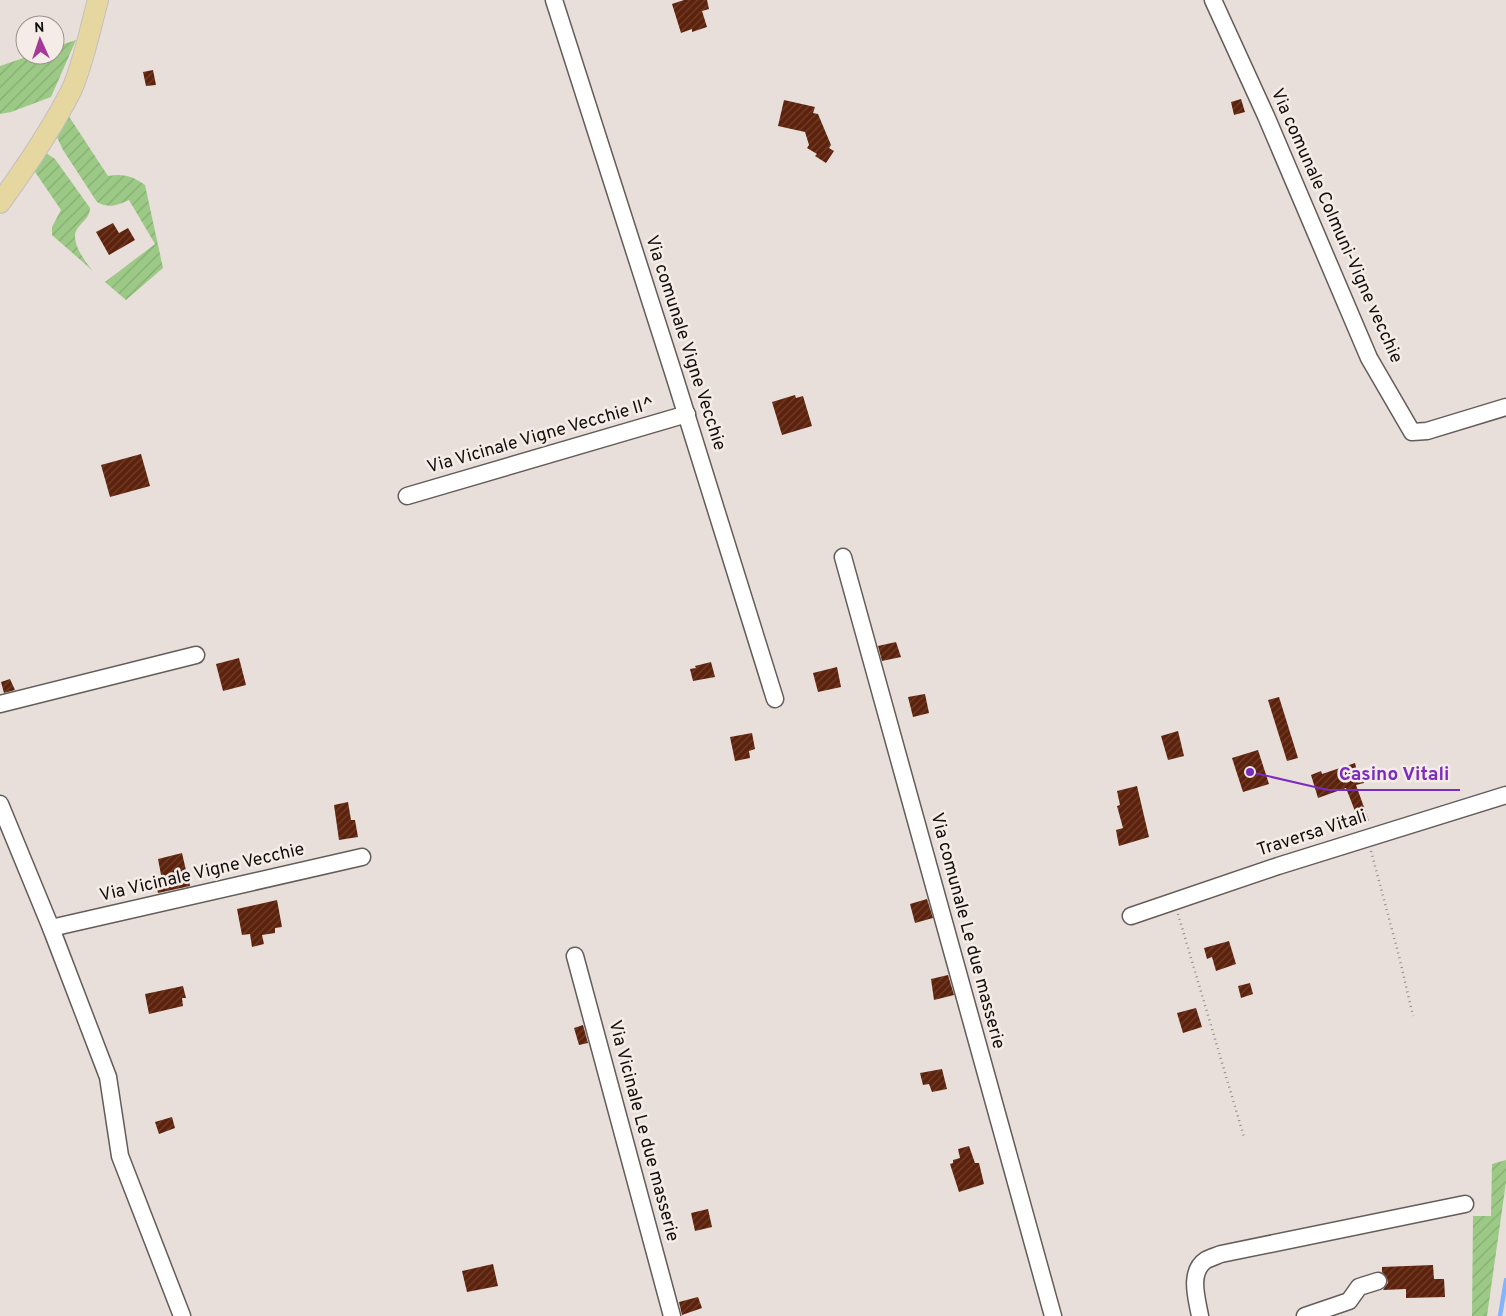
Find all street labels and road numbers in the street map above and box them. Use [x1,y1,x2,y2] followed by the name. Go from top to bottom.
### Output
[1265,85,1407,367] street label: Via comunale Colmuni-Vigne vecchie
[639,232,731,454] street label: Via comunale Vigne Vecchie
[425,392,657,480] street label: Via Vicinale Vigne Vecchie II^
[1254,805,1370,863] street label: Traversa Vitali
[924,810,1010,1052] street label: Via comunale Le due masserie
[97,838,307,908] street label: Via Vicinale Vigne Vecchie
[602,1018,684,1244] street label: Via Vicinale Le due masserie

